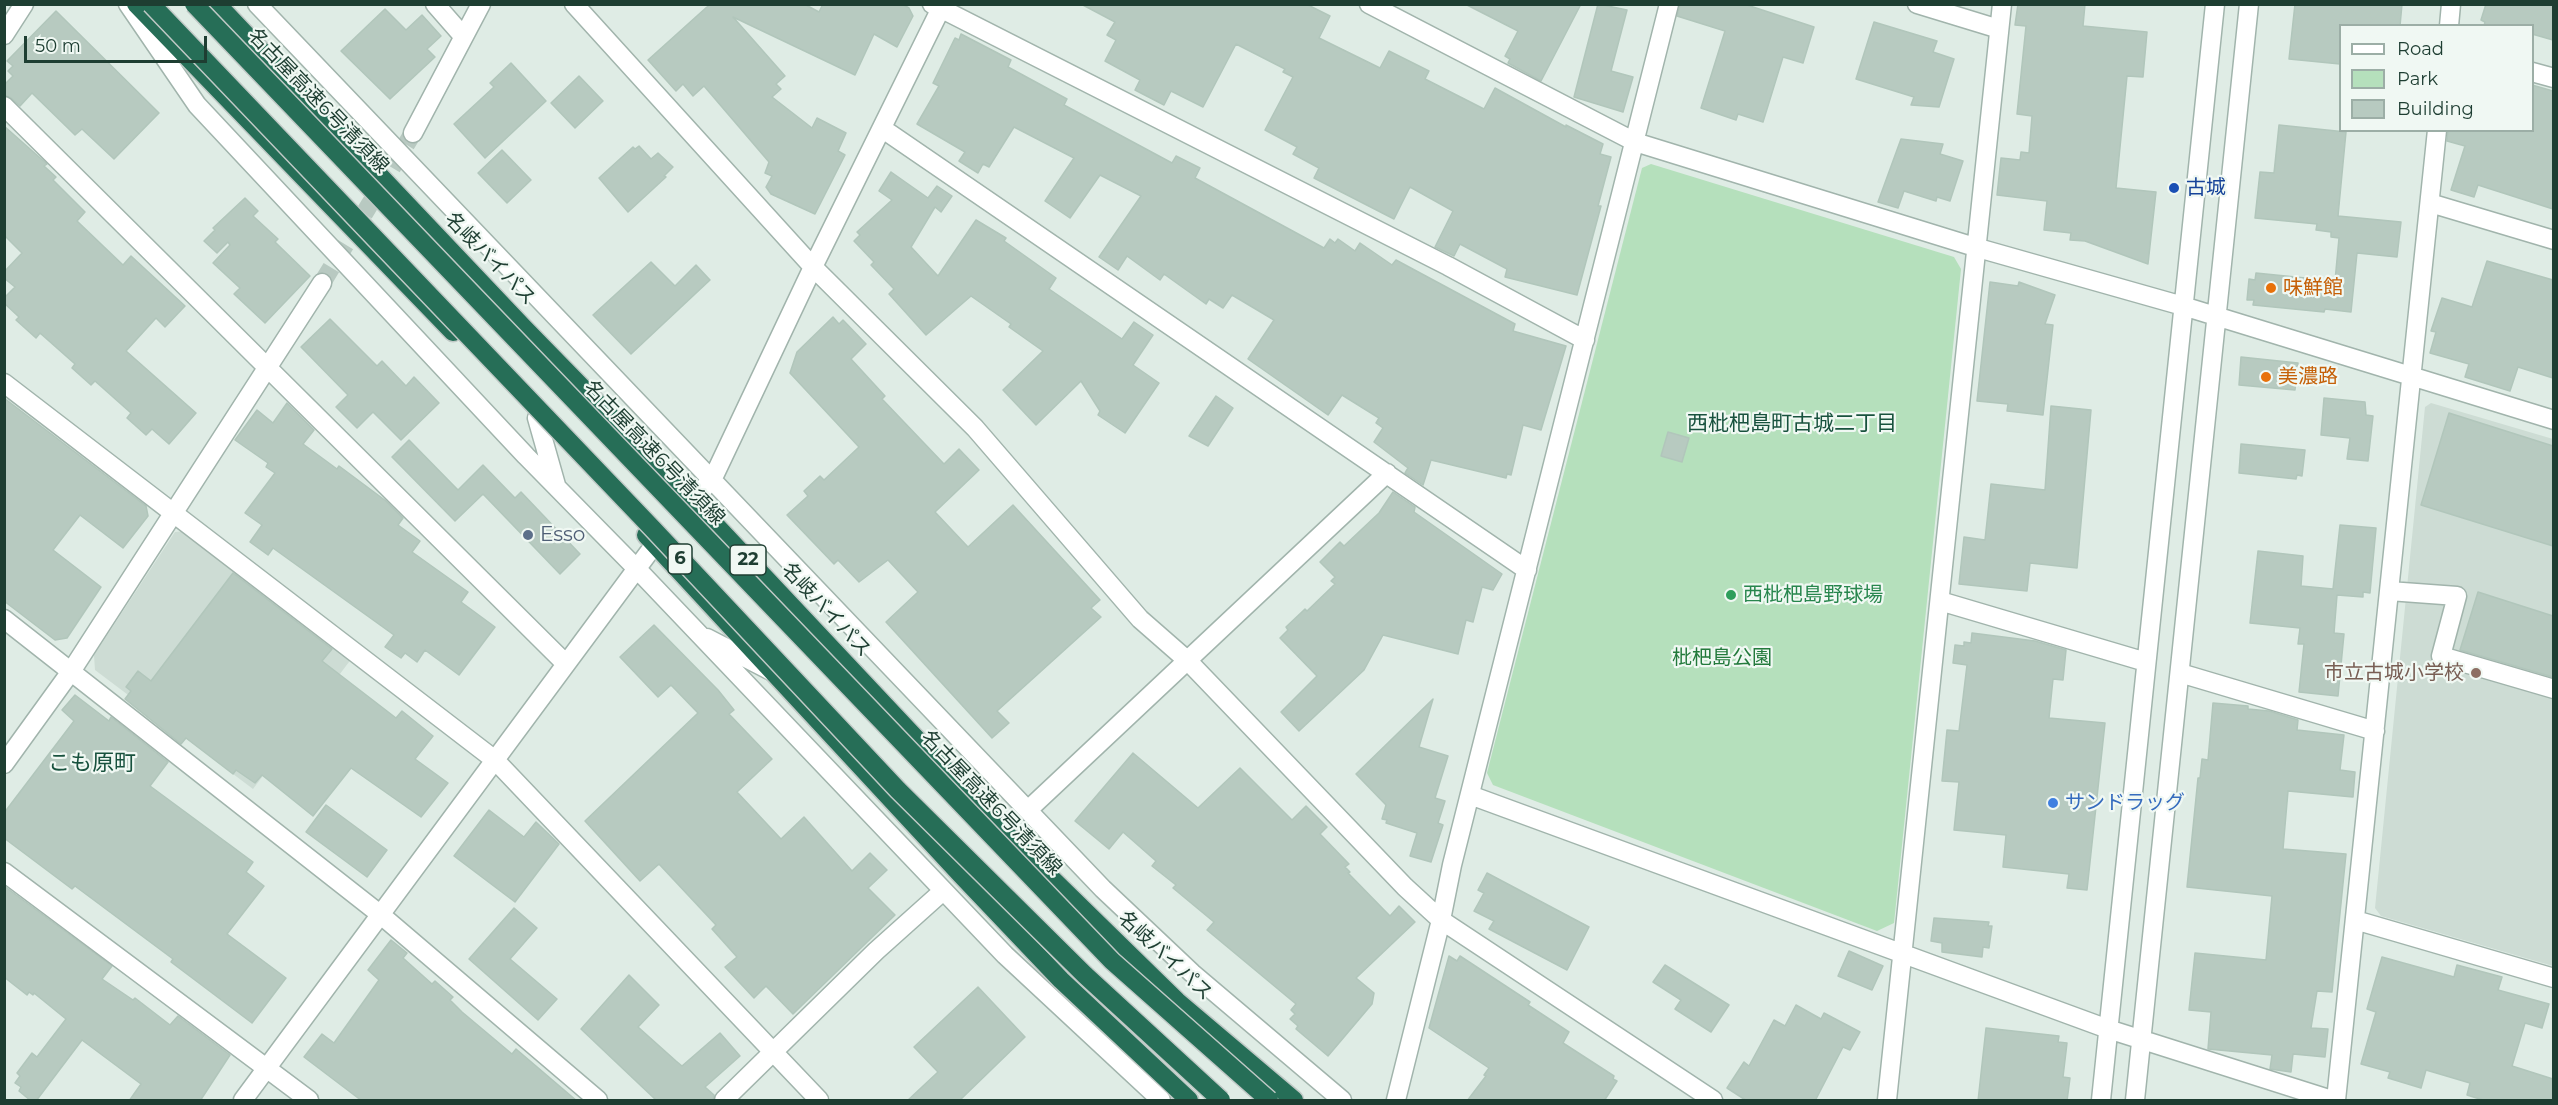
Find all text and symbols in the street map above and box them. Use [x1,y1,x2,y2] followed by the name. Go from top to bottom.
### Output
[27,24,210,62] scale bar
[243,24,393,178] street label: 名古屋高速6号清須線
[2339,24,2534,132] legend
[35,35,81,57] text: 50 m
[2397,38,2444,60] text: Road
[2397,68,2438,90] text: Park
[2397,98,2474,120] text: Building
[2186,176,2226,200] place label: 古城
[2167,181,2181,195] marker: 古城
[440,208,540,310] street label: 名岐バイパス
[2283,276,2343,300] place label: 味鮮館
[2264,281,2278,295] marker: 味鮮館
[2278,365,2338,389] place label: 美濃路
[2259,370,2273,384] marker: 美濃路
[579,376,729,530] street label: 名古屋高速6号清須線
[1687,411,1897,437] district label: 西枇杷島町古城二丁目
[540,523,585,547] place label: Esso
[521,528,535,542] marker: Esso
[668,544,692,574] road number: 6
[730,545,766,575] road number: 22
[776,558,876,662] street label: 名岐バイパス
[1743,583,1883,607] place label: 西枇杷島野球場
[1724,588,1738,602] marker: 西枇杷島野球場
[1672,646,1772,670] park label: 枇杷島公園
[2324,661,2464,685] place label: 市立古城小学校
[2469,666,2483,680] marker: 市立古城小学校
[916,726,1066,880] street label: 名古屋高速6号清須線
[48,751,136,777] district label: こも原町
[2065,791,2185,815] place label: サンドラッグ
[2046,796,2060,810] marker: サンドラッグ
[1113,906,1217,1006] street label: 名岐バイパス

